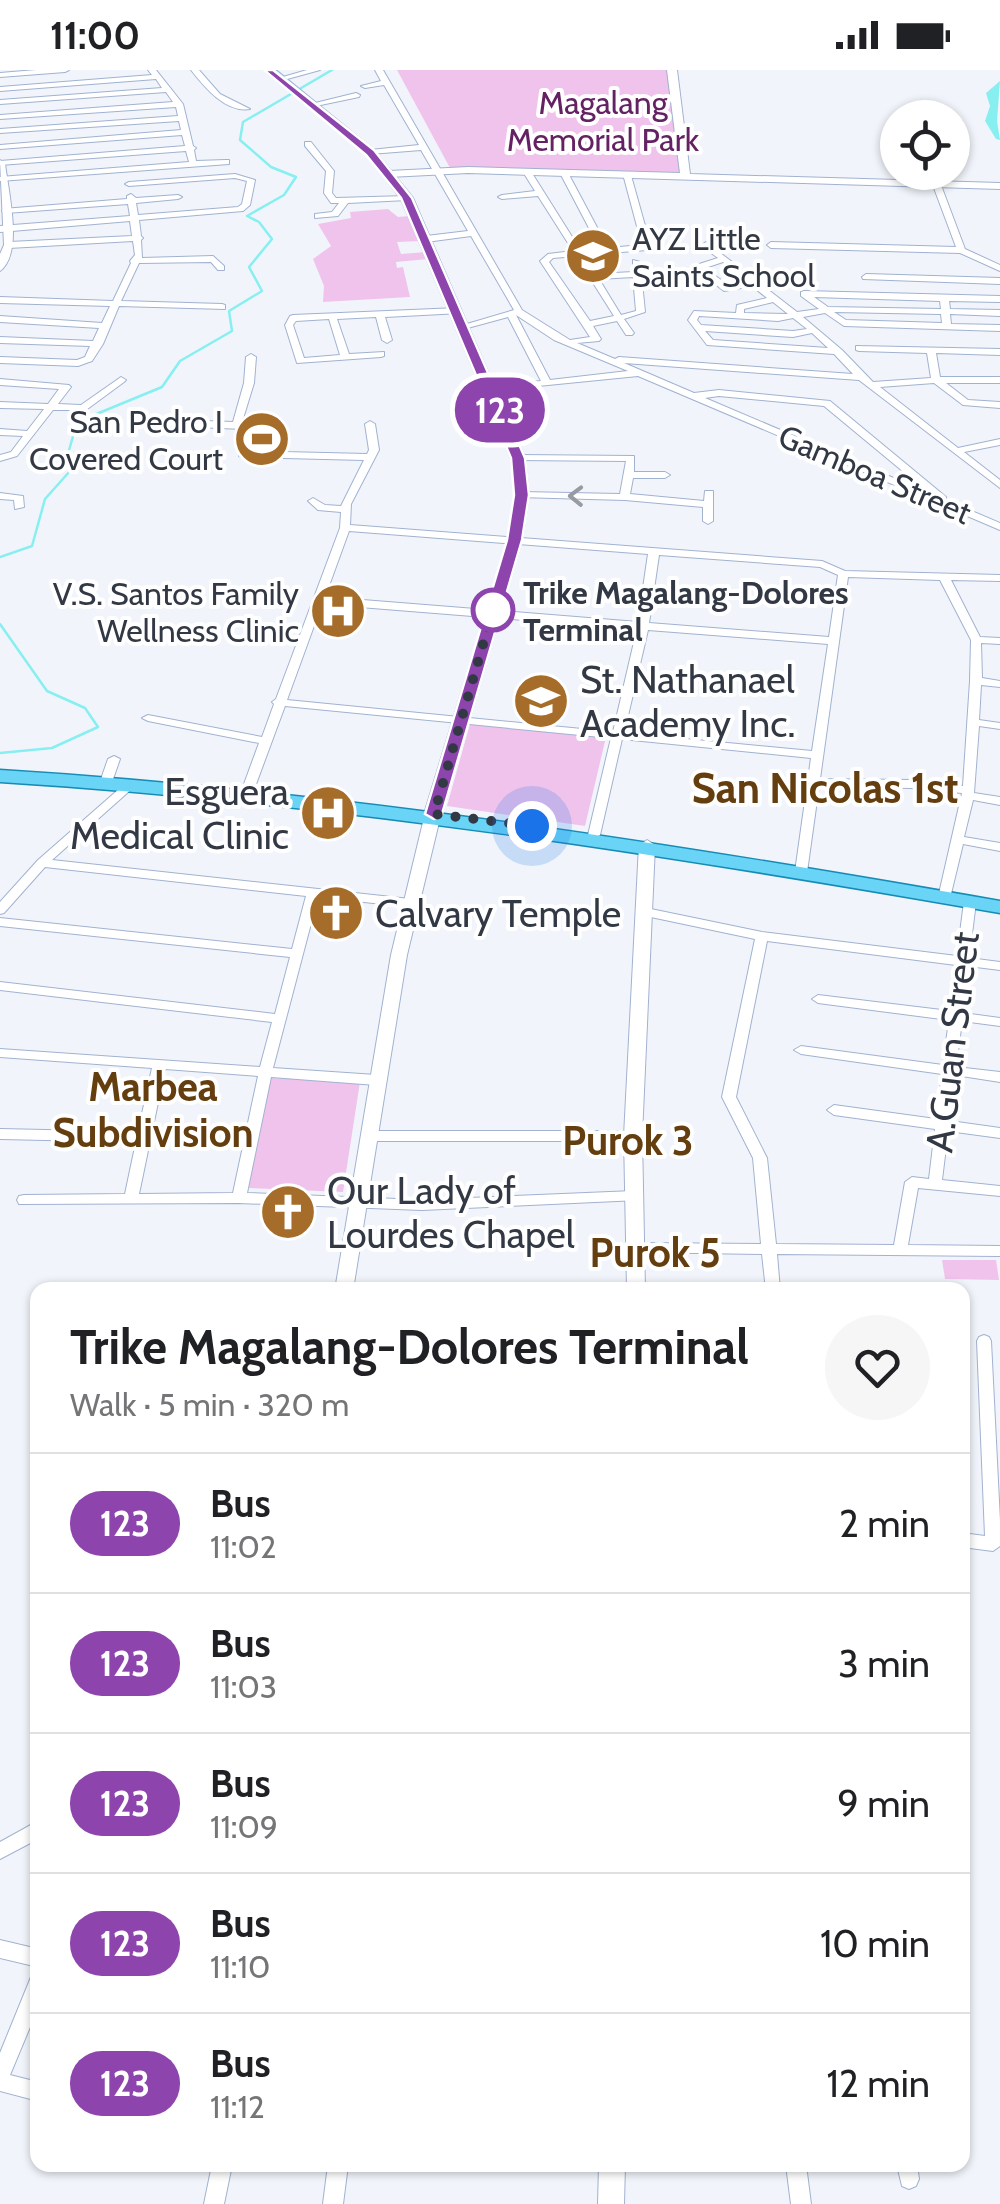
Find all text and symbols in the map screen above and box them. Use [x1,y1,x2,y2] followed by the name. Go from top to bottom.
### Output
[50,12,140,59] text: 11:00
[507,83,700,159] park label: Magalang Memorial Park
[880,100,970,190] map controls
[880,100,970,190] button: locate
[632,219,815,295] place label: AYZ Little Saints School
[563,226,623,286] school or university icon: AYZ Little Saints School
[442,378,558,442] line badge: 123
[475,389,525,432] text: 123
[29,402,223,478] place label: San Pedro I Covered Court
[232,409,292,469] sports icon: San Pedro I Covered Court
[773,416,977,532] street label: Gamboa Street
[568,485,584,507] one-way arrow
[523,573,849,649] place label: Trike Magalang-Dolores Terminal
[53,574,299,650] place label: V.S. Santos Family Wellness Clinic
[308,581,368,641] hospital icon: V.S. Santos Family Wellness Clinic
[472,589,514,631] marker: Trike Magalang-Dolores Terminal
[580,656,795,747] place label: St. Nathanael Academy Inc.
[511,671,571,731] school or university icon: St. Nathanael Academy Inc.
[691,762,959,814] district label: San Nicolas 1st
[70,768,289,859] place label: Esguera Medical Clinic
[298,783,358,843] hospital icon: Esguera Medical Clinic
[507,801,557,851] your location
[306,883,366,943] church icon: Calvary Temple
[375,890,621,937] place label: Calvary Temple
[915,929,989,1155] street label: A.Guan Street
[52,1062,254,1157] district label: Marbea Subdivision
[562,1116,694,1165] district label: Purok 3
[327,1167,575,1258] place label: Our Lady of Lourdes Chapel
[258,1182,318,1242] church icon: Our Lady of Lourdes Chapel
[589,1228,721,1277] district label: Purok 5
[825,1315,930,1420] button: heart
[70,1318,749,1376] text: Trike Magalang-Dolores Terminal
[70,1385,349,1424] text: Walk · 5 min · 320 m
[210,1480,271,1527] text: Bus
[839,1500,930,1547] text: 2 min
[100,1502,150,1545] text: 123
[210,1527,277,1566] text: 11:02
[210,1620,271,1667] text: Bus
[838,1640,930,1687] text: 3 min
[100,1642,150,1685] text: 123
[210,1667,277,1706] text: 11:03
[210,1760,271,1807] text: Bus
[837,1780,930,1827] text: 9 min
[100,1782,150,1825] text: 123
[210,1807,278,1846] text: 11:09
[210,1900,271,1947] text: Bus
[820,1920,930,1967] text: 10 min
[100,1922,150,1965] text: 123
[210,1947,270,1986] text: 11:10
[210,2040,271,2087] text: Bus
[827,2060,930,2107] text: 12 min
[100,2062,150,2105] text: 123
[210,2087,265,2126] text: 11:12

